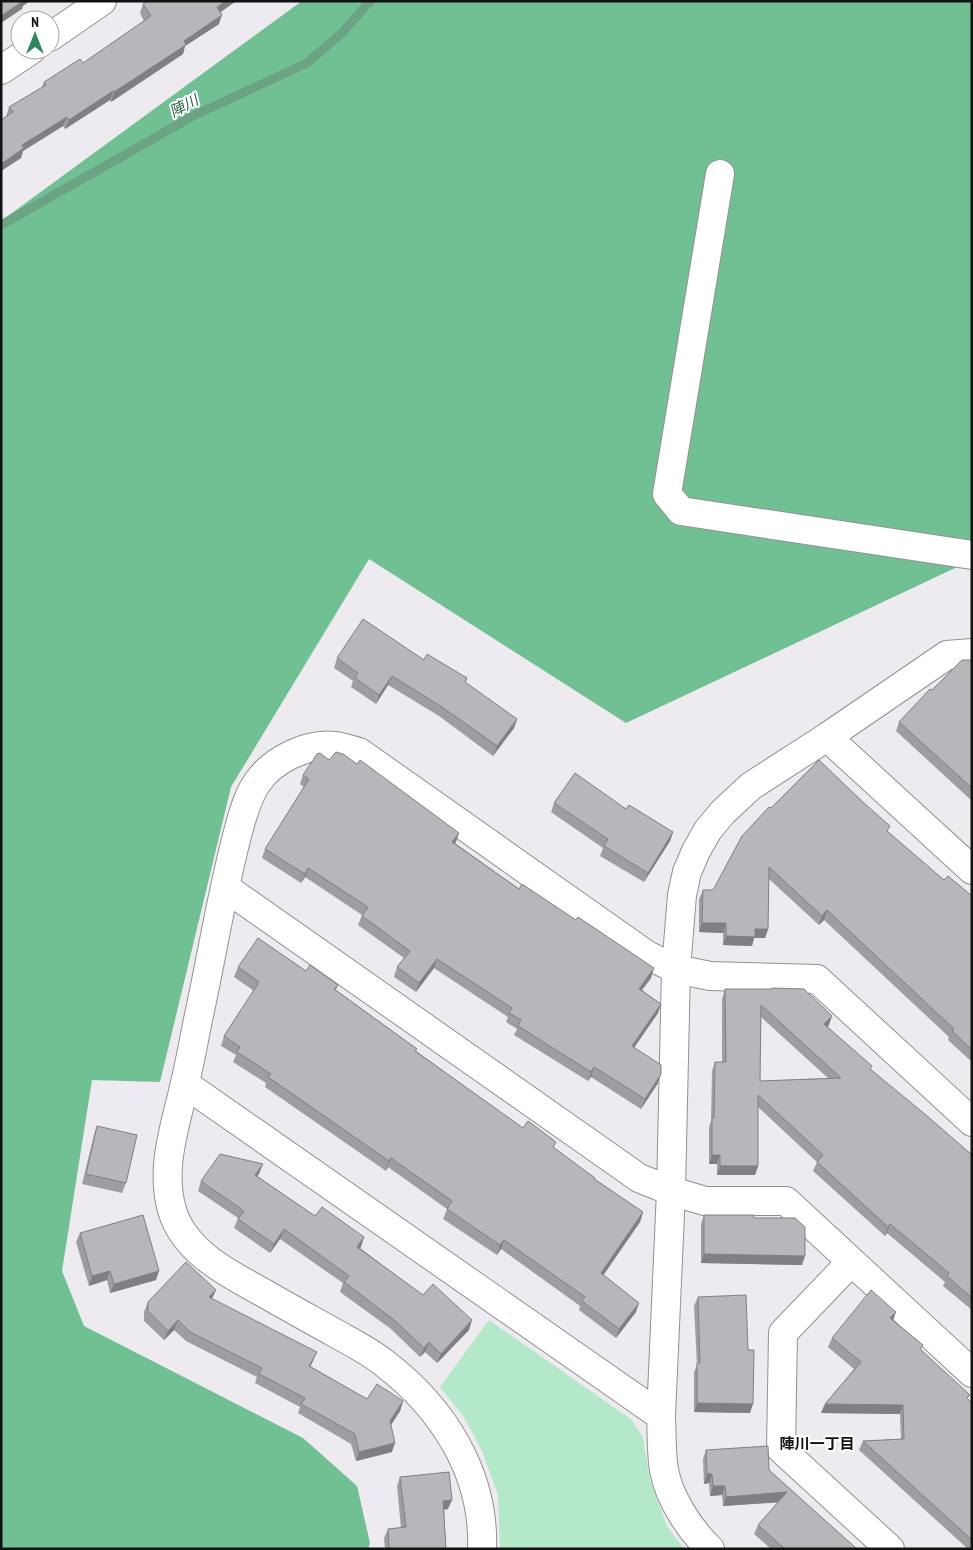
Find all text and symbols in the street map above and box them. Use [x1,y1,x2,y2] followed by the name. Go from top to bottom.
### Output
[10,10,60,60] north arrow
[31,13,39,31] text: N
[166,89,203,121] water label: 陣川
[779,1434,855,1453] district label: 陣川一丁目

